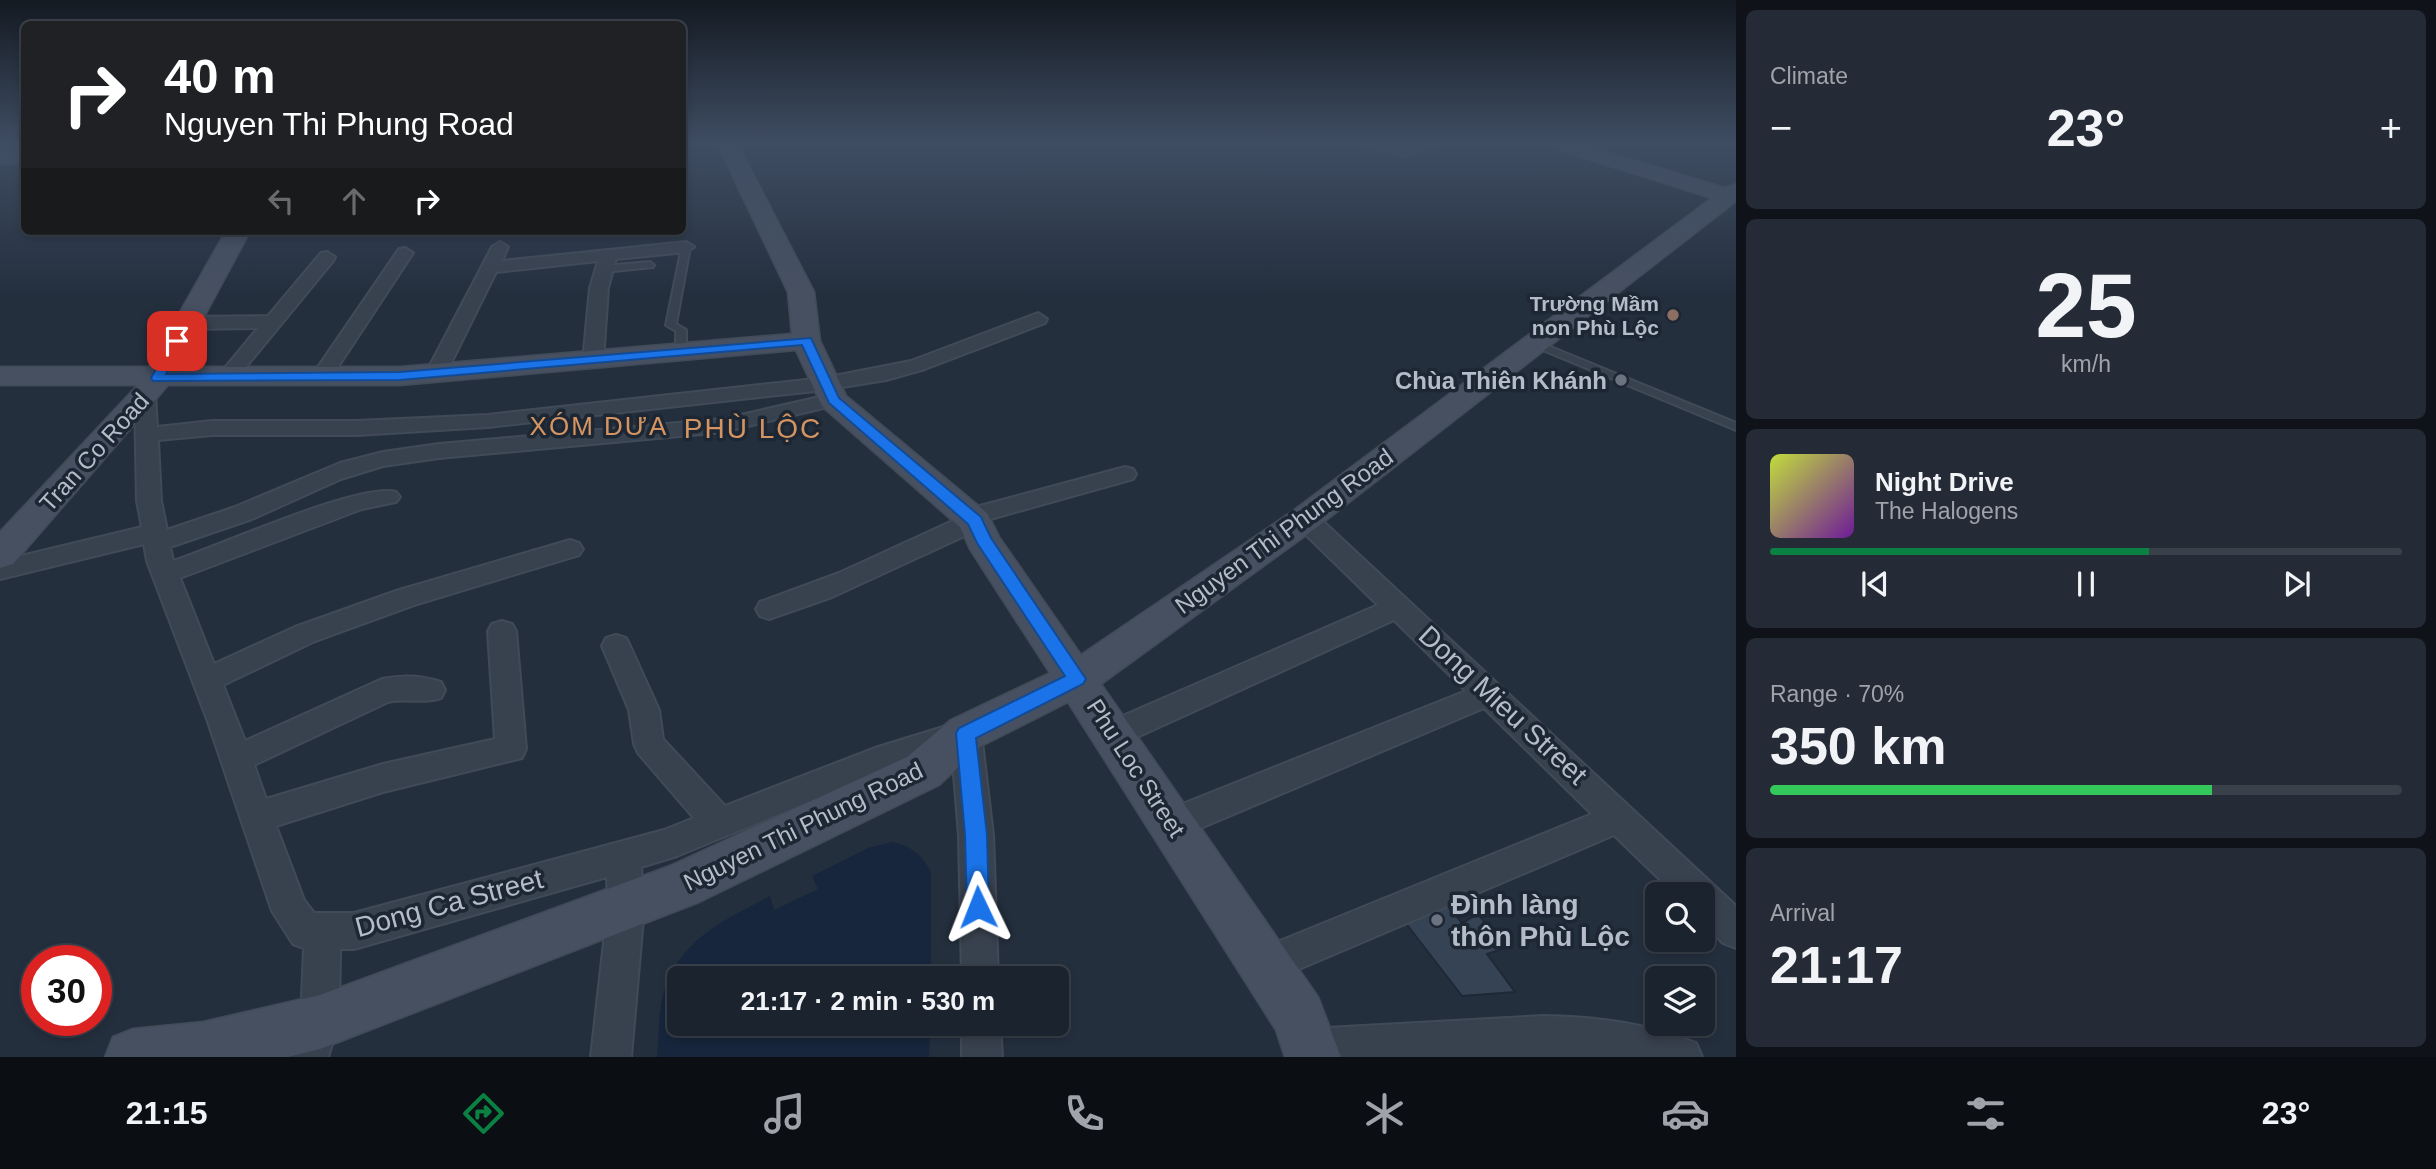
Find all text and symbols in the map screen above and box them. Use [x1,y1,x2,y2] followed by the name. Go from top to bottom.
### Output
[49,49,140,140] icon: right
[164,49,276,103] text: 40 m
[1770,63,1848,89] text: Climate
[2047,99,2125,157] text: 23°
[164,106,514,142] text: Nguyen Thi Phung Road
[1770,107,1792,149] text: −
[2380,107,2402,149] text: +
[262,182,300,220] icon: left
[335,182,373,220] icon: ahead
[408,182,446,220] icon: right
[2035,255,2137,356] text: 25
[1530,292,1659,339] place label: Trường Mầm non Phù Lộc
[1665,307,1681,323] marker: Trường Mầm non Phù Lộc
[147,311,207,371] pin
[158,322,196,360] icon: arrive
[2061,351,2111,377] text: km/h
[1395,367,1607,394] place label: Chùa Thiên Khánh
[1613,372,1629,388] marker: Chùa Thiên Khánh
[34,387,154,517] street label: Tran Co Road
[530,411,668,441] district label: XÓM DƯA
[684,413,822,444] district label: PHÙ LỘC
[1170,443,1398,619] street label: Nguyen Thi Phung Road
[1875,467,2014,497] text: Night Drive
[1875,498,2018,524] text: The Halogens
[1856,565,1894,603] icon: previous
[2067,565,2105,603] icon: pause
[2278,565,2316,603] icon: next
[1413,619,1593,791] street label: Dong Mieu Street
[1770,681,1904,707] text: Range · 70%
[1081,694,1191,842] street label: Phu Loc Street
[1770,717,1946,775] text: 350 km
[679,756,927,896] street label: Nguyen Thi Phung Road
[352,863,546,943] street label: Dong Ca Street
[941,870,1015,944] position arrow
[1645,882,1715,1036] map controls
[1645,882,1715,952] button: search
[1451,889,1630,952] place label: Đình làng thôn Phù Lộc
[1770,900,1835,926] text: Arrival
[1429,912,1445,928] marker: Đình làng thôn Phù Lộc
[1770,936,1903,994] text: 21:17
[21,945,112,1036] speed limit sign: 30
[1645,966,1715,1036] button: layers
[741,986,995,1016] text: 21:17 · 2 min · 530 m
[459,1089,508,1138] icon: directions
[760,1089,809,1138] icon: music
[1060,1089,1109,1138] icon: phone
[1360,1089,1409,1138] icon: climate
[1661,1089,1710,1138] icon: car
[1961,1089,2010,1138] icon: filters
[126,1095,208,1131] text: 21:15
[2262,1095,2310,1131] text: 23°

